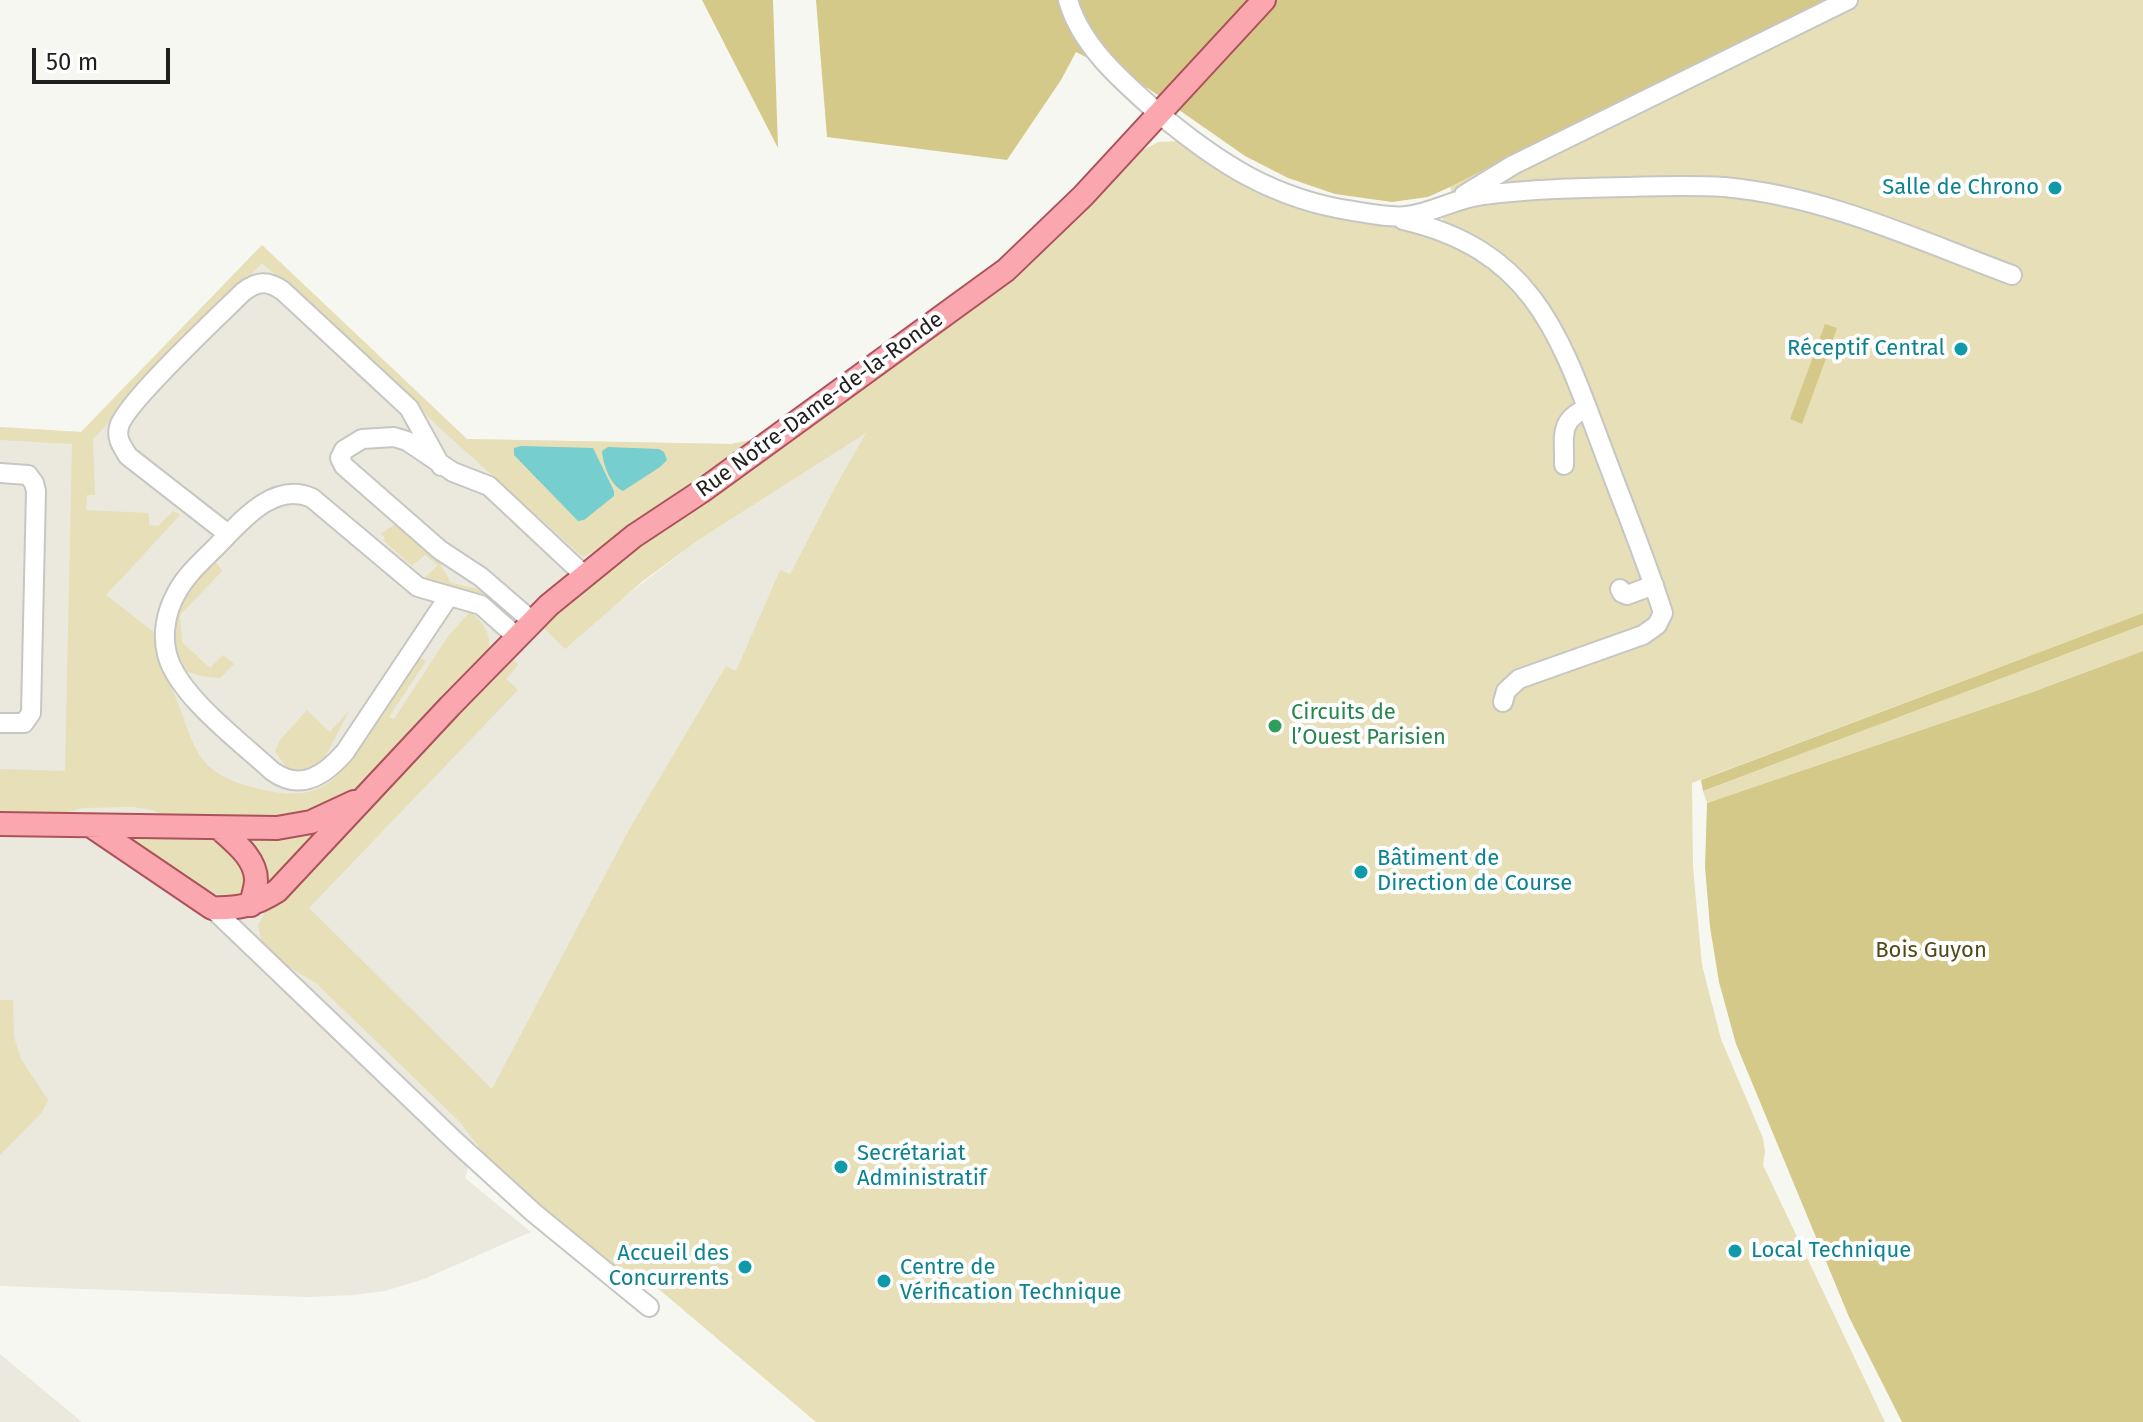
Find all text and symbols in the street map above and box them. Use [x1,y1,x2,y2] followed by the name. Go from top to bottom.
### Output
[36,32,174,82] scale bar
[46,48,98,76] text: 50 m
[1882,175,2039,201] place label: Salle de Chrono
[2046,179,2064,197] marker: Salle de Chrono
[691,306,949,504] street label: Rue Notre-Dame-de-la-Ronde
[1787,336,1945,362] place label: Réceptif Central
[1952,340,1970,358] marker: Réceptif Central
[1291,700,1446,752] place label: Circuits de l’Ouest Parisien
[1266,717,1284,735] marker: Circuits de l’Ouest Parisien
[1377,846,1572,898] place label: Bâtiment de Direction de Course
[1352,863,1370,881] marker: Bâtiment de Direction de Course
[1875,938,1987,964] park label: Bois Guyon
[857,1141,986,1192] place label: Secrétariat Administratif
[832,1158,850,1176] marker: Secrétariat Administratif
[1751,1238,1911,1264] place label: Local Technique
[609,1241,729,1292] place label: Accueil des Concurrents
[1726,1242,1744,1260] marker: Local Technique
[900,1255,1122,1306] place label: Centre de Vérification Technique
[736,1258,754,1276] marker: Accueil des Concurrents
[875,1272,893,1290] marker: Centre de Vérification Technique

